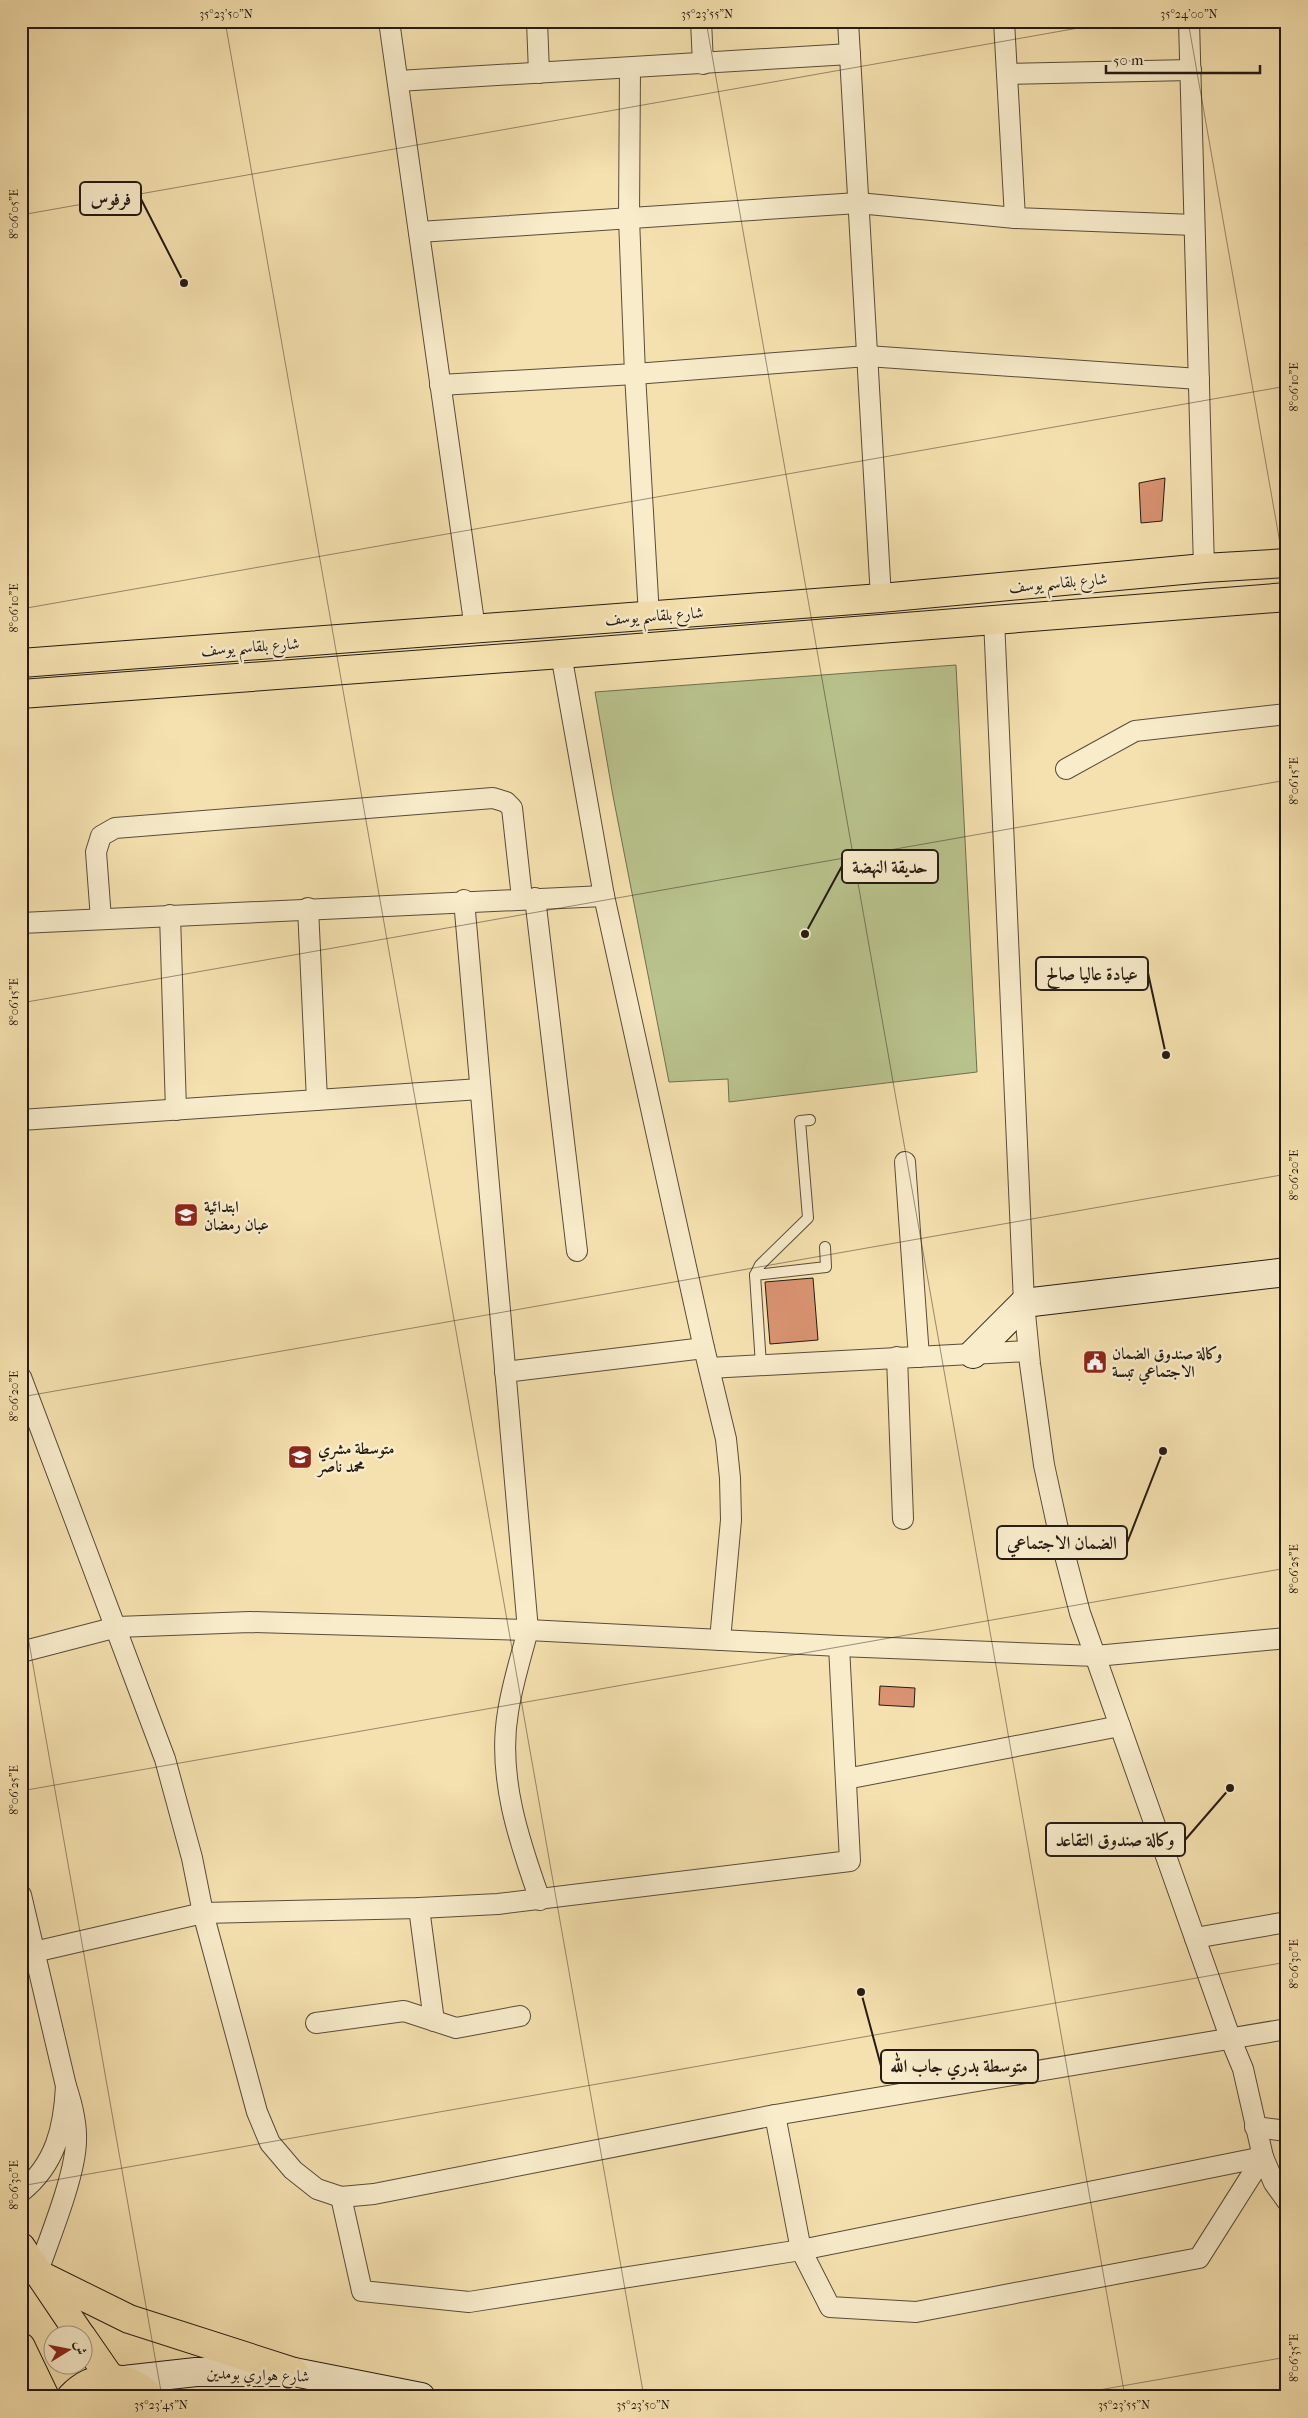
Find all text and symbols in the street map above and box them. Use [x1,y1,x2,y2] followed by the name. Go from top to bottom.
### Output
[199,7,253,21] text: 35°23'50"N
[681,7,733,21] text: 35°23'55"N
[1160,7,1218,21] text: 35°24'00"N
[1106,42,1259,74] scale bar
[1113,51,1144,69] text: 50 m
[80,182,141,215] callout: فرفوس
[7,189,21,239] text: 8°06'05"E
[91,189,131,211] text: فرفوس
[1287,363,1301,411] text: 8°06'10"E
[1008,569,1109,603] street label: شارع بلقاسم يوسف
[7,584,21,632] text: 8°06'10"E
[604,603,704,635] street label: شارع بلقاسم يوسف
[200,634,300,666] street label: شارع بلقاسم يوسف
[1287,757,1301,805] text: 8°06'15"E
[842,850,938,883] callout: حديقة النهضة
[852,857,928,879] text: حديقة النهضة
[1036,957,1148,990] callout: عيادة عاليا صالح
[1046,964,1138,989] text: عيادة عاليا صالح
[7,978,21,1026] text: 8°06'15"E
[1287,1150,1301,1200] text: 8°06'20"E
[204,1197,269,1234] place label: ابتدائية عبان رمضان
[173,1202,199,1228] school or university icon: ابتدائية عبان رمضان
[1112,1344,1222,1385] place label: وكالة صندوق الضمان الاجتماعي تبسة
[1082,1349,1108,1375] public building icon: وكالة صندوق الضمان الاجتماعي تبسة
[7,1371,21,1421] text: 8°06'20"E
[316,1439,394,1478] place label: متوسطة مشري محمد ناصر
[287,1444,313,1470] school or university icon: متوسطة مشري محمد ناصر
[997,1526,1127,1559] callout: الضمان الاجتماعي
[1006,1533,1117,1558] text: الضمان الاجتماعي
[1287,1544,1301,1594] text: 8°06'25"E
[7,1765,21,1815] text: 8°06'25"E
[1046,1823,1185,1856] callout: وكالة صندوق التقاعد
[1056,1830,1174,1851] text: وكالة صندوق التقاعد
[1287,1939,1301,1989] text: 8°06'30"E
[881,2050,1038,2083] callout: متوسطة بدري جاب الله
[890,2051,1028,2081] text: متوسطة بدري جاب الله
[7,2160,21,2210] text: 8°06'30"E
[42,2326,92,2376] north arrow
[1287,2334,1301,2382] text: 8°06'35"E
[71,2340,90,2356] text: ش
[206,2363,310,2390] street label: شارع هواري بومدين
[134,2398,188,2412] text: 35°23'45"N
[616,2398,670,2412] text: 35°23'50"N
[1098,2398,1150,2412] text: 35°23'55"N

